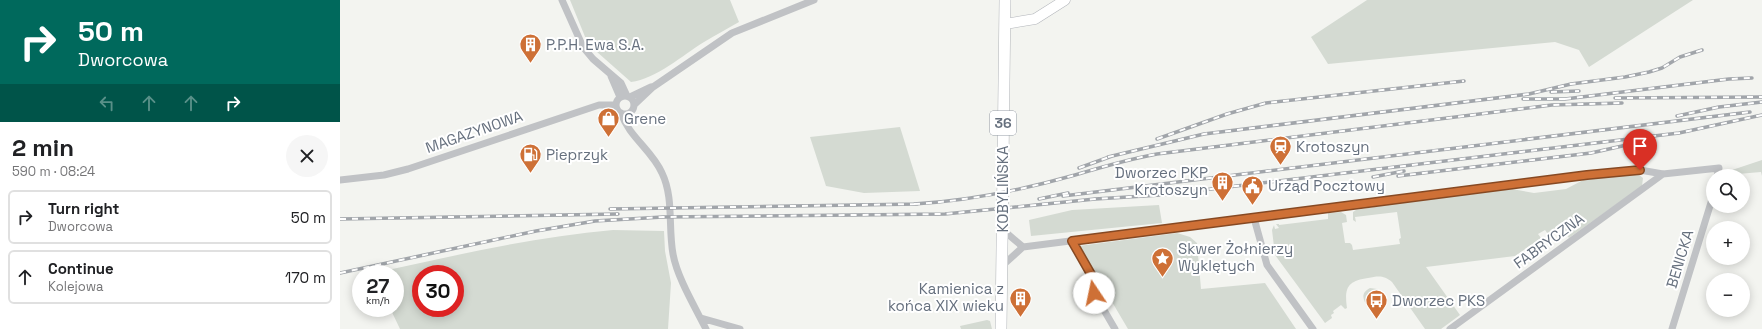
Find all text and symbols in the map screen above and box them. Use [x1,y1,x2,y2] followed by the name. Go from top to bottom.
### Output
[78,13,144,49] text: 50 m
[12,16,64,68] icon: right
[518,32,544,65] building icon: P.P.H. Ewa S.A.
[546,35,644,54] place label: P.P.H. Ewa S.A.
[78,48,168,71] text: Dworcowa
[96,92,118,114] icon: left
[138,92,160,114] icon: ahead
[180,92,202,114] icon: ahead
[222,92,244,114] icon: right
[423,106,525,157] street label: MAGAZYNOWA
[596,106,622,139] shop icon: Grene
[624,109,666,128] place label: Grene
[990,111,1016,135] road number: 36
[1623,129,1657,170] pin
[12,132,74,163] text: 2 min
[1267,134,1293,167] station icon: Krotoszyn
[286,135,328,177] button: close
[1629,135,1651,157] icon: arrive
[1296,137,1370,156] place label: Krotoszyn
[518,142,544,175] fuel station icon: Pieprzyk
[546,145,608,164] place label: Pieprzyk
[993,145,1012,232] street label: KOBYLIŃSKA
[12,163,95,180] text: 590 m · 08:24
[1115,163,1208,199] place label: Dworzec PKP Krotoszyn
[1210,169,1236,202] building icon: Dworzec PKP Krotoszyn
[1706,169,1750,317] map controls
[1706,169,1750,213] button: search
[1239,173,1265,206] public building icon: Urząd Pocztowy
[1268,176,1385,195] place label: Urząd Pocztowy
[48,199,119,218] text: Turn right
[14,206,36,228] icon: right
[291,208,326,227] text: 50 m
[1510,208,1588,273] street label: FABRYCZNA
[48,218,113,235] text: Dworcowa
[1706,221,1750,265] button: +
[1662,227,1698,290] street label: BENICKA
[1178,239,1293,275] place label: Skwer Żołnierzy Wyklętych
[1150,245,1176,278] place icon: Skwer Żołnierzy Wyklętych
[48,259,114,278] text: Continue
[412,265,464,317] speed limit sign: 30
[14,266,36,288] icon: ahead
[285,268,326,287] text: 170 m
[1073,272,1115,314] position arrow
[367,273,389,299] text: 27
[1706,273,1750,317] button: −
[48,278,103,295] text: Kolejowa
[888,279,1004,315] place label: Kamienica z końca XIX wieku
[1007,285,1033,318] building icon: Kamienica z końca XIX wieku
[1363,288,1389,321] bus stop icon: Dworzec PKS
[1392,291,1485,310] place label: Dworzec PKS
[366,294,390,307] text: km/h

